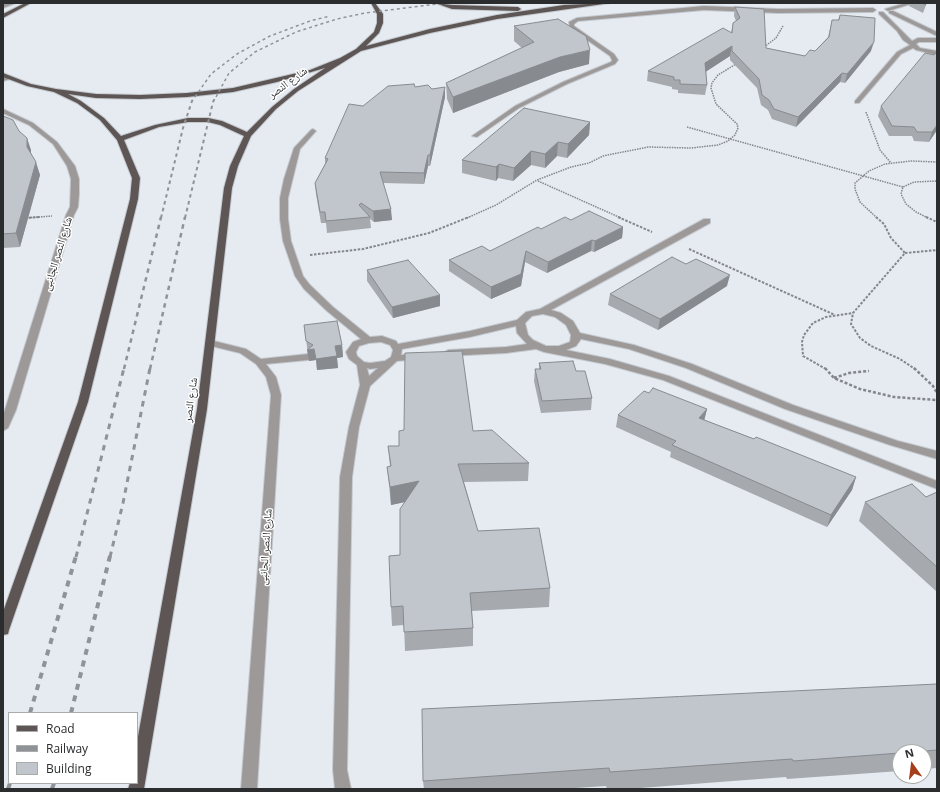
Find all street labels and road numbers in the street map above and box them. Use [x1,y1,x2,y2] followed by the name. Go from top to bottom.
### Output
[266,64,310,102] street label: شارع النصر
[40,215,76,293] street label: شارع النصر الجانبى
[181,377,201,423] street label: شارع النصر
[257,508,275,586] street label: شارع النصر الجانبى

